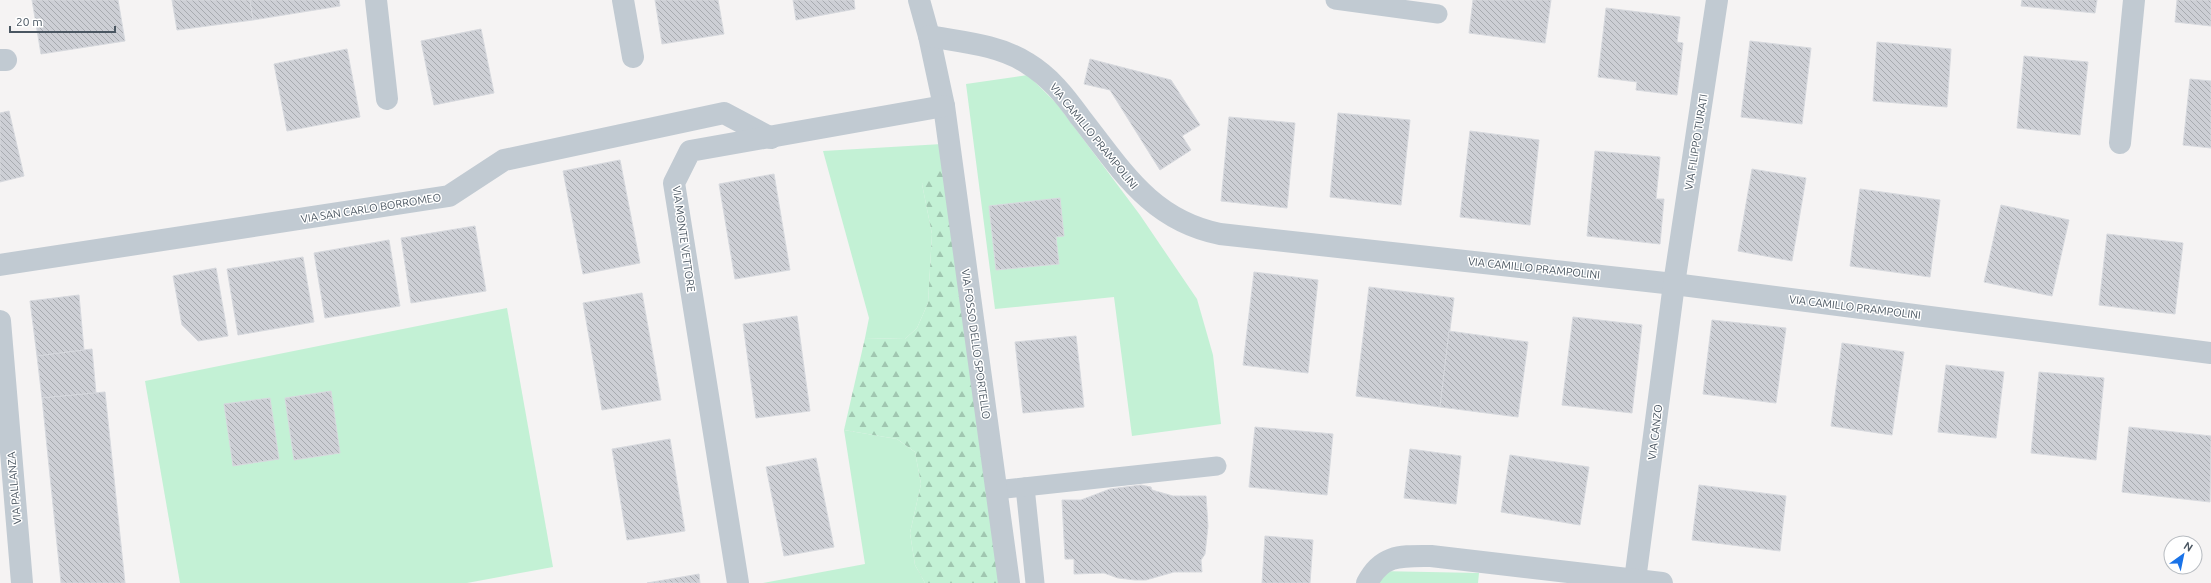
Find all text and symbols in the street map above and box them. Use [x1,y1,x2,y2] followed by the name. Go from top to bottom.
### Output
[10,8,115,34] scale bar
[16,15,43,28] text: 20 m
[1048,81,1140,191] street label: VIA CAMILLO PRAMPOLINI
[1682,93,1710,191] street label: VIA FILIPPO TURATI
[671,185,697,293] street label: VIA MONTE VETTORE
[300,191,442,225] street label: VIA SAN CARLO BORROMEO
[1467,255,1601,281] street label: VIA CAMILLO PRAMPOLINI
[960,268,992,420] street label: VIA FOSSO DELLO SPORTELLO
[1788,293,1922,321] street label: VIA CAMILLO PRAMPOLINI
[1646,403,1664,461] street label: VIA CANZO
[5,450,23,525] street label: VIA PALLANZA
[2163,535,2203,575] north arrow
[2182,539,2195,554] text: N

